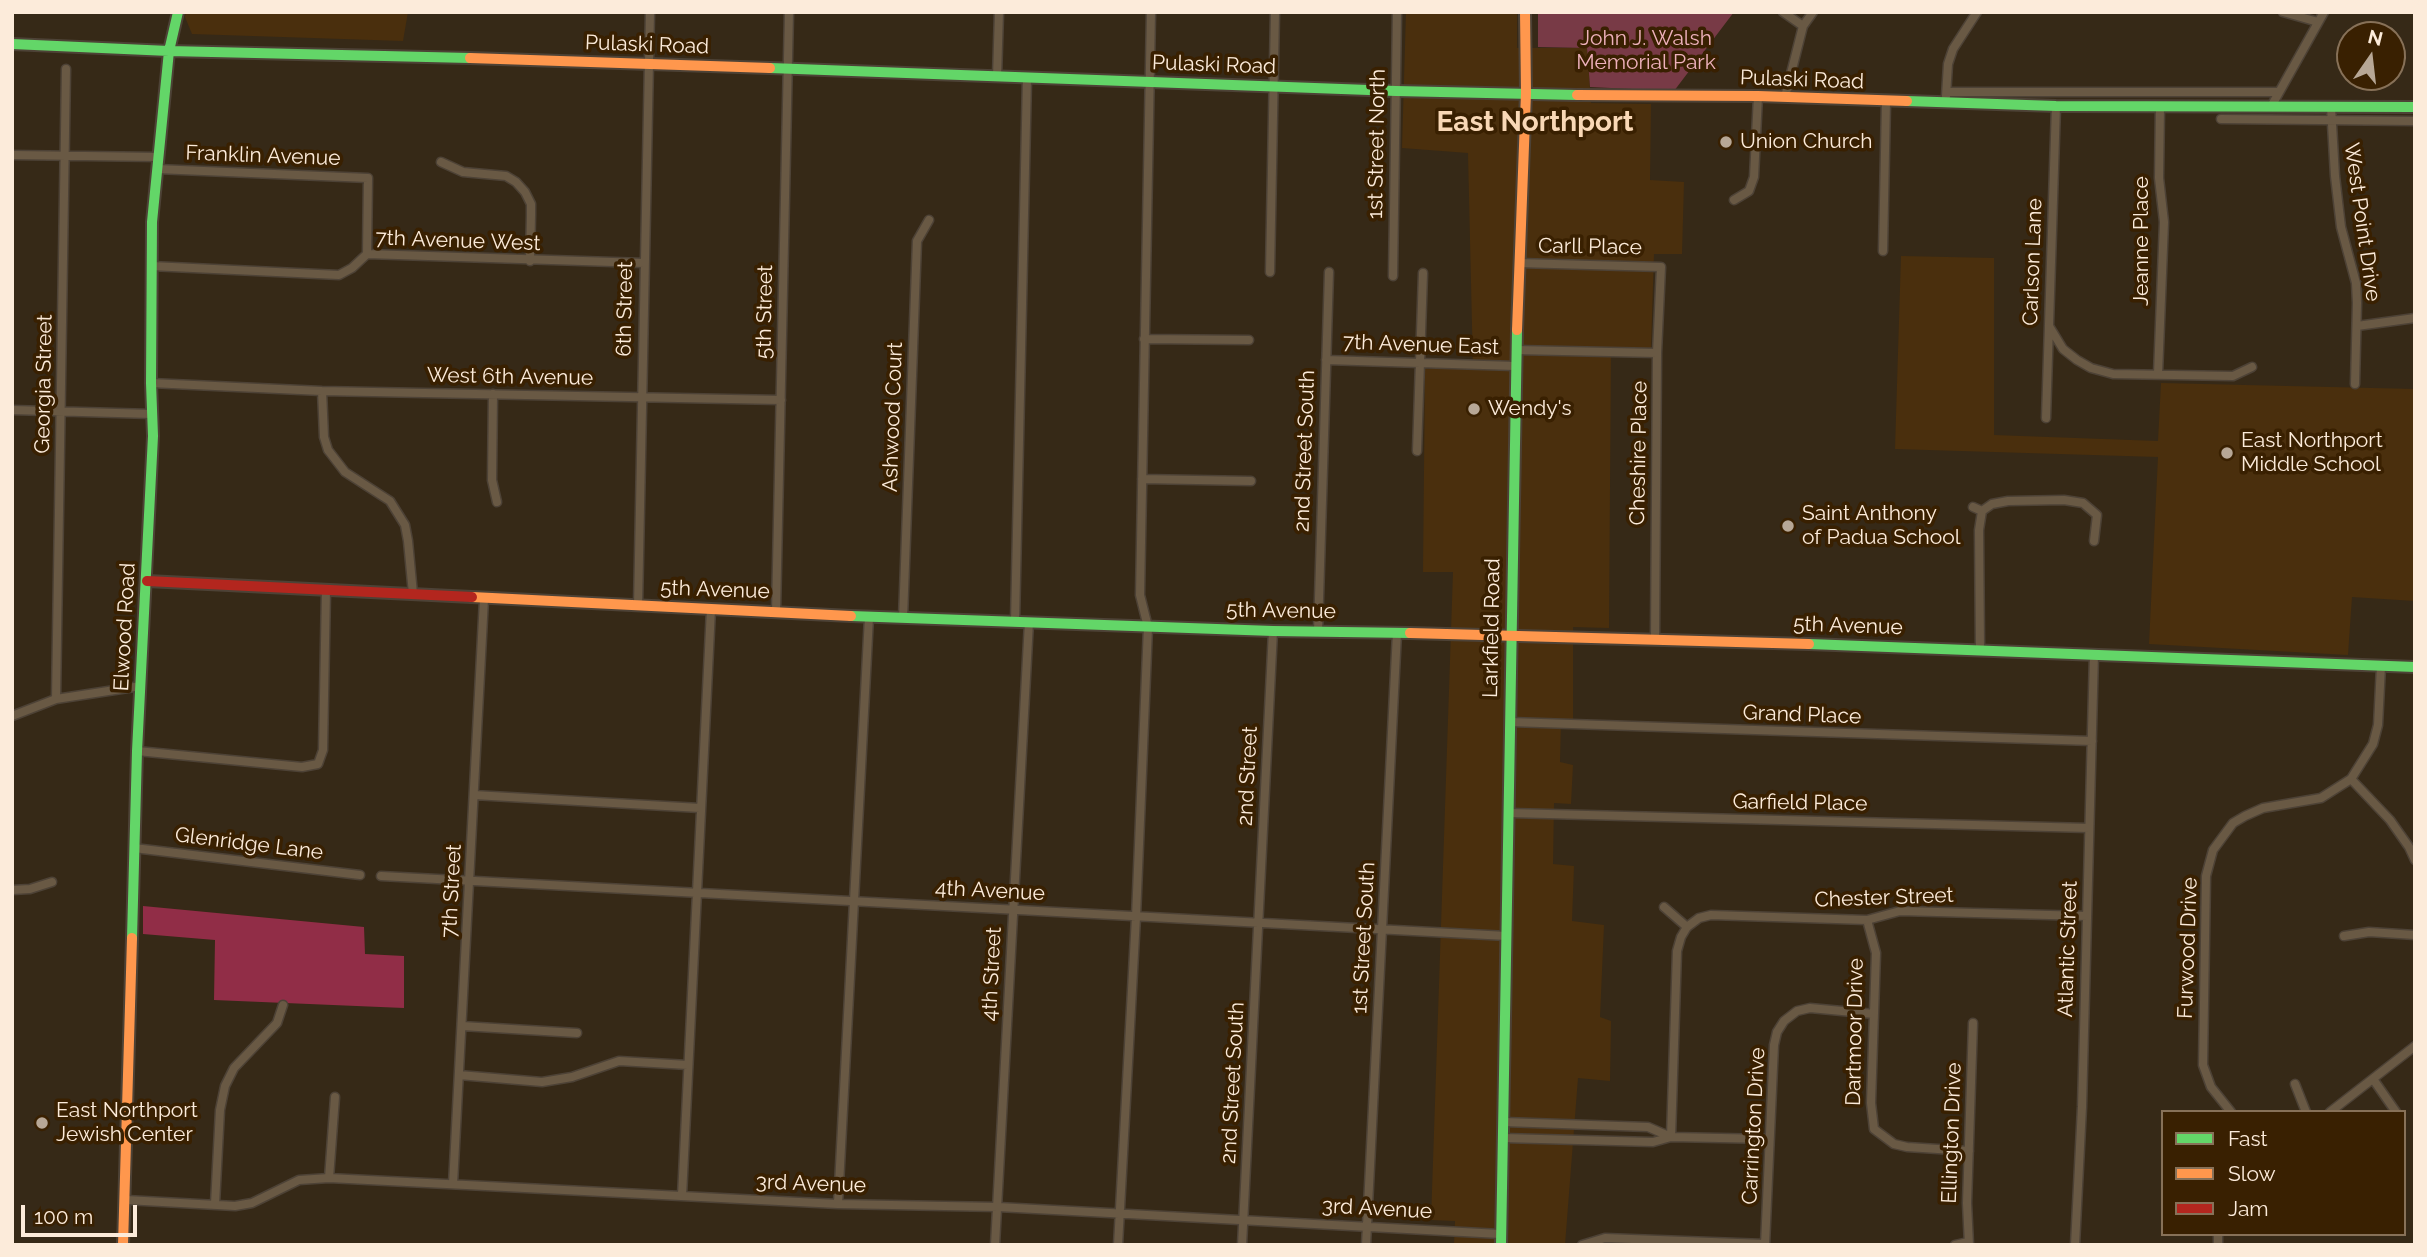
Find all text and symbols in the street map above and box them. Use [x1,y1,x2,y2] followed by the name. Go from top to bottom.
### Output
[2336,21,2406,91] north arrow
[2366,25,2385,50] text: N
[1576,26,1716,76] park label: John J. Walsh Memorial Park
[584,30,710,60] street label: Pulaski Road
[1151,50,1277,80] street label: Pulaski Road
[1739,65,1865,95] street label: Pulaski Road
[1363,69,1391,219] street label: 1st Street North
[1436,106,1634,140] district label: East Northport
[1740,129,1873,155] place label: Union Church
[1718,134,1734,150] marker: Union Church
[185,141,341,171] street label: Franklin Avenue
[2338,141,2386,303] street label: West Point Drive
[2129,176,2155,306] street label: Jeanne Place
[2018,198,2048,326] street label: Carlson Lane
[375,226,541,256] street label: 7th Avenue West
[1538,233,1642,261] street label: Carll Place
[612,261,638,357] street label: 6th Street
[752,265,778,359] street label: 5th Street
[30,314,58,454] street label: Georgia Street
[1342,330,1500,360] street label: 7th Avenue East
[878,342,908,492] street label: Ashwood Court
[427,363,593,391] street label: West 6th Avenue
[1290,370,1320,532] street label: 2nd Street South
[1625,380,1653,526] street label: Cheshire Place
[1488,396,1572,422] place label: Wendy's
[1466,401,1482,417] marker: Wendy's
[2241,428,2383,478] place label: East Northport Middle School
[2219,445,2235,461] marker: East Northport Middle School
[1802,501,1961,551] place label: Saint Anthony of Padua School
[1780,518,1796,534] marker: Saint Anthony of Padua School
[1478,558,1506,698] street label: Larkfield Road
[109,562,141,692] street label: Elwood Road
[660,575,770,605] street label: 5th Avenue
[1226,597,1336,625] street label: 5th Avenue
[1793,611,1903,641] street label: 5th Avenue
[1742,700,1862,730] street label: Grand Place
[1233,725,1263,827] street label: 2nd Street
[1732,789,1868,817] street label: Garfield Place
[173,822,325,866] street label: Glenridge Lane
[437,843,467,939] street label: 7th Street
[1347,861,1381,1015] street label: 1st Street South
[935,876,1045,906] street label: 4th Avenue
[2173,877,2203,1019] street label: Furwood Drive
[2053,880,2083,1018] street label: Atlantic Street
[1814,883,1954,913] street label: Chester Street
[977,926,1007,1022] street label: 4th Street
[1841,958,1869,1106] street label: Dartmoor Drive
[1216,1001,1250,1165] street label: 2nd Street South
[1737,1047,1771,1205] street label: Carrington Drive
[1937,1062,1967,1204] street label: Ellington Drive
[56,1098,198,1148] place label: East Northport Jewish Center
[2161,1110,2406,1236] legend
[34,1115,50,1131] marker: East Northport Jewish Center
[2228,1126,2268,1151] text: Fast
[2228,1161,2276,1186] text: Slow
[755,1169,867,1199] street label: 3rd Avenue
[24,1190,140,1234] scale bar
[1321,1194,1433,1224] street label: 3rd Avenue
[2228,1196,2269,1221] text: Jam
[34,1204,93,1229] text: 100 m

